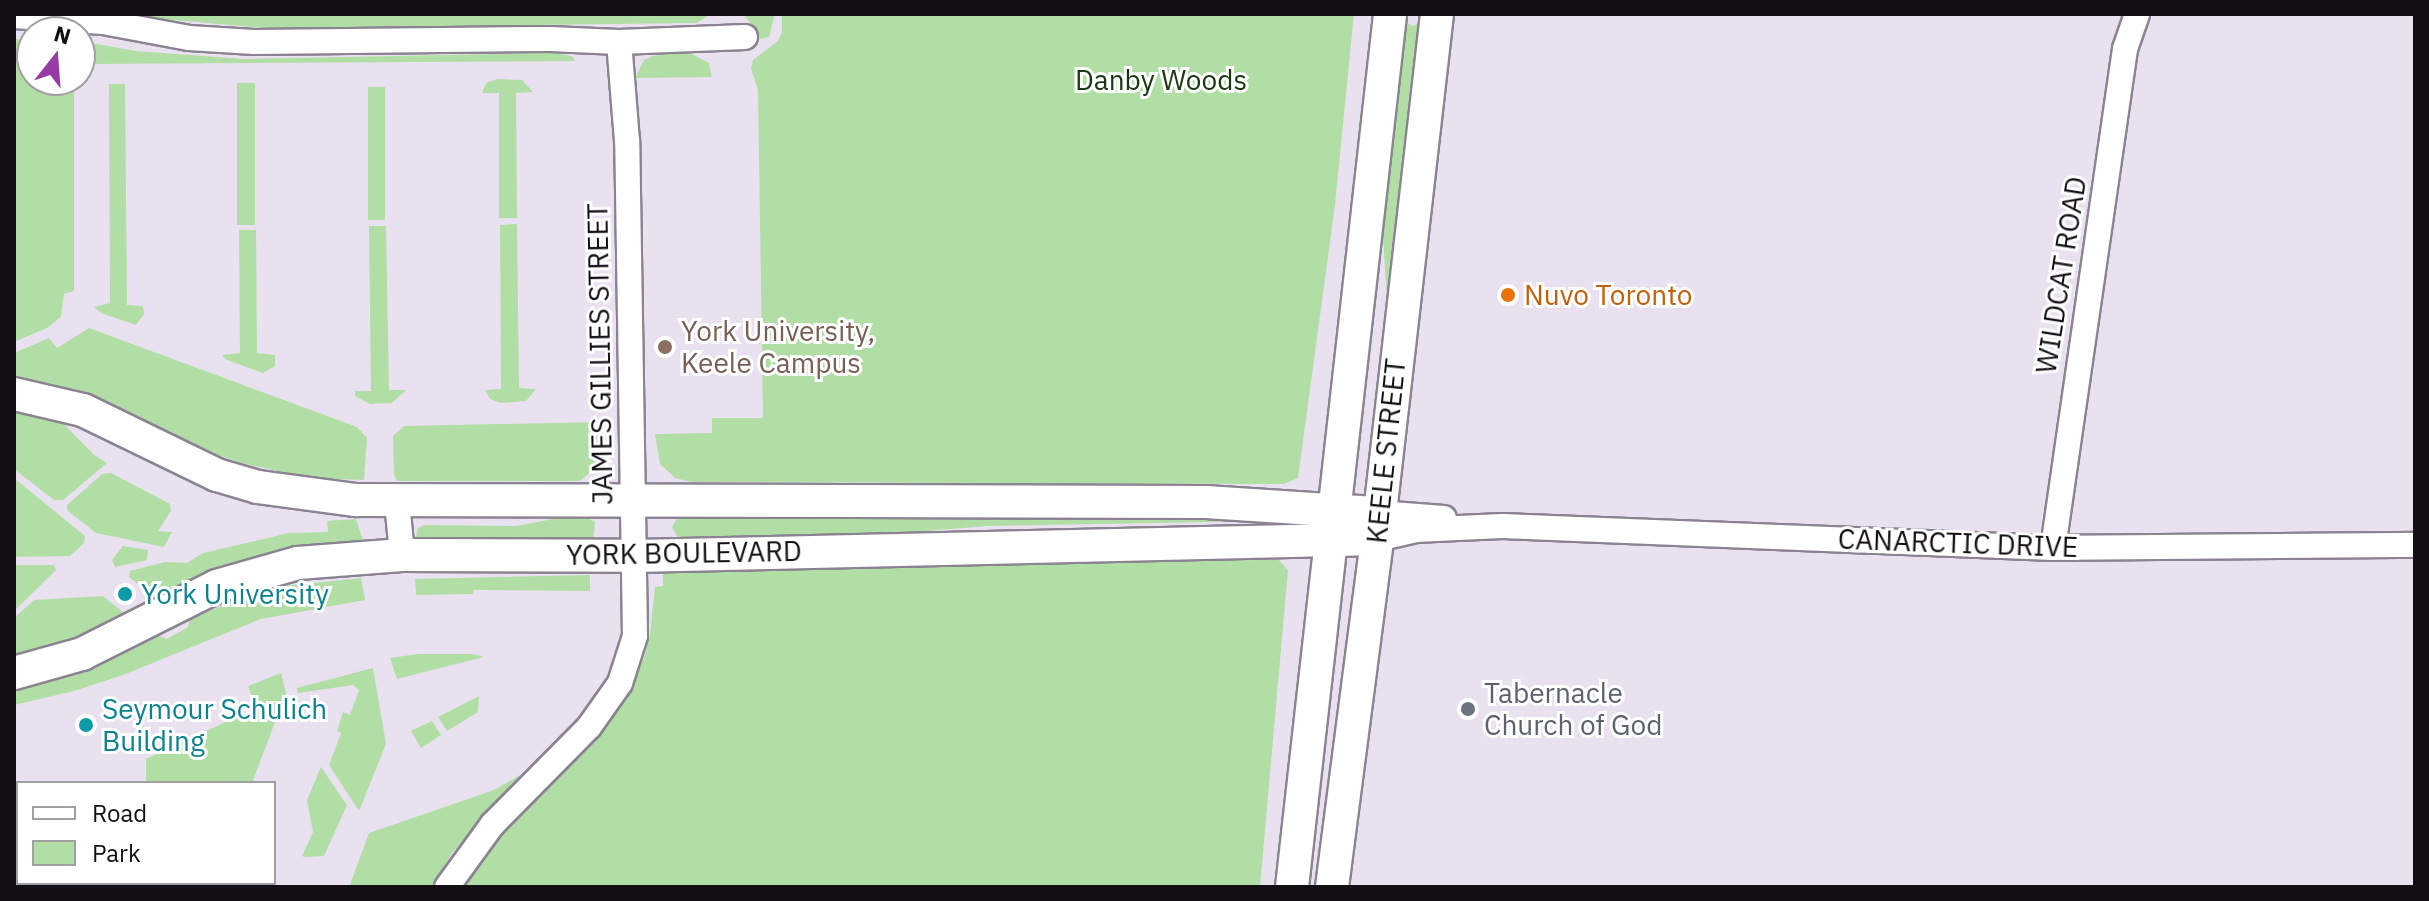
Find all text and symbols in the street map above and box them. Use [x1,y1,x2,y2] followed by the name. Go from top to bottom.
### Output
[16,16,96,96] north arrow
[51,18,74,51] text: N
[1075,63,1247,97] park label: Danby Woods
[2029,174,2093,376] street label: WILDCAT ROAD
[581,203,619,505] street label: JAMES GILLIES STREET
[1524,278,1693,312] place label: Nuvo Toronto
[1499,286,1517,304] marker: Nuvo Toronto
[681,314,875,380] place label: York University, Keele Campus
[656,338,674,356] marker: York University, Keele Campus
[1360,357,1412,545] street label: KEELE STREET
[1837,522,2079,564] street label: CANARCTIC DRIVE
[566,534,802,572] street label: YORK BOULEVARD
[141,577,329,611] place label: York University
[116,585,134,603] marker: York University
[1484,676,1662,742] place label: Tabernacle Church of God
[102,692,327,758] place label: Seymour Schulich Building
[1459,700,1477,718] marker: Tabernacle Church of God
[77,716,95,734] marker: Seymour Schulich Building
[16,781,276,885] legend
[92,797,147,829] text: Road
[92,837,141,869] text: Park

